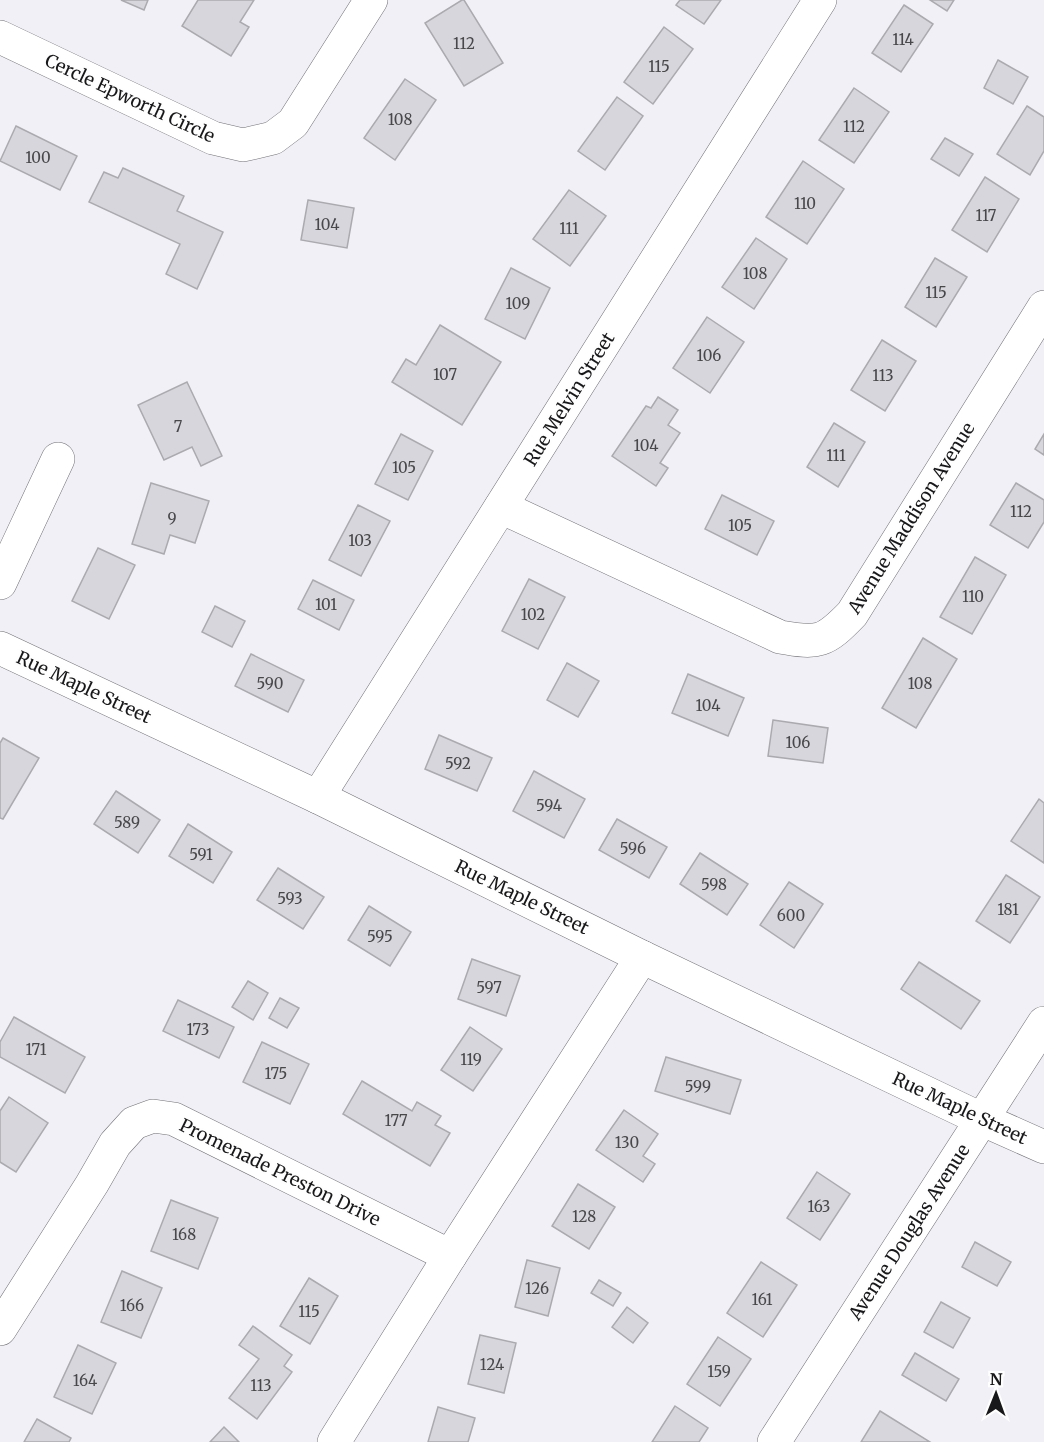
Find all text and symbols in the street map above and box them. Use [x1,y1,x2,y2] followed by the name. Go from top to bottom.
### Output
[892,30,914,49] house number: 114
[453,34,475,53] house number: 112
[41,49,219,147] street label: Cercle Epworth Circle
[648,57,670,76] house number: 115
[388,110,412,129] house number: 108
[843,117,865,136] house number: 112
[25,148,51,167] house number: 100
[794,194,816,213] house number: 110
[976,206,997,225] house number: 117
[315,215,339,234] house number: 104
[559,219,579,238] house number: 111
[743,264,767,283] house number: 108
[925,283,947,302] house number: 115
[506,294,530,313] house number: 109
[519,328,619,470] street label: Rue Melvin Street
[697,346,721,365] house number: 106
[433,365,457,384] house number: 107
[872,366,894,385] house number: 113
[174,417,183,436] house number: 7
[842,418,979,619] street label: Avenue Maddison Avenue
[634,436,658,455] house number: 104
[826,446,846,465] house number: 111
[392,458,416,477] house number: 105
[1010,502,1032,521] house number: 112
[167,509,177,528] house number: 9
[728,516,752,535] house number: 105
[348,531,372,550] house number: 103
[962,587,984,606] house number: 110
[315,595,337,614] house number: 101
[521,605,545,624] house number: 102
[13,646,155,728] street label: Rue Maple Street
[256,674,284,693] house number: 590
[908,674,932,693] house number: 108
[696,696,720,715] house number: 104
[786,733,810,752] house number: 106
[445,754,471,773] house number: 592
[536,796,562,815] house number: 594
[114,813,140,832] house number: 589
[620,839,646,858] house number: 596
[189,845,213,864] house number: 591
[451,855,593,939] street label: Rue Maple Street
[701,875,727,894] house number: 598
[277,889,303,908] house number: 593
[997,900,1019,919] house number: 181
[777,906,805,925] house number: 600
[367,927,393,946] house number: 595
[476,978,502,997] house number: 597
[187,1020,209,1039] house number: 173
[26,1040,47,1059] house number: 171
[460,1050,482,1069] house number: 119
[265,1064,287,1083] house number: 175
[889,1067,1031,1149] street label: Rue Maple Street
[685,1077,711,1096] house number: 599
[385,1111,408,1130] house number: 177
[176,1113,384,1231] street label: Promenade Preston Drive
[615,1133,639,1152] house number: 130
[843,1140,975,1325] street label: Avenue Douglas Avenue
[808,1197,830,1216] house number: 163
[572,1207,596,1226] house number: 128
[172,1225,196,1244] house number: 168
[525,1279,549,1298] house number: 126
[751,1290,773,1309] house number: 161
[120,1296,144,1315] house number: 166
[298,1302,320,1321] house number: 115
[480,1355,504,1374] house number: 124
[707,1362,731,1381] house number: 159
[966,1364,1026,1424] north arrow
[990,1369,1003,1389] text: N
[73,1371,97,1390] house number: 164
[250,1376,272,1395] house number: 113

